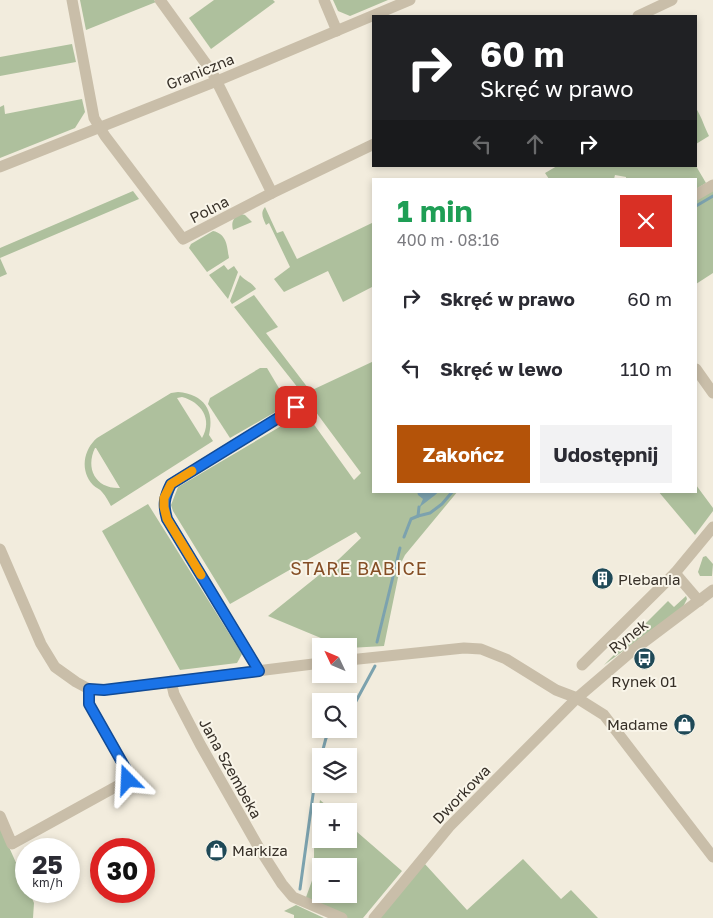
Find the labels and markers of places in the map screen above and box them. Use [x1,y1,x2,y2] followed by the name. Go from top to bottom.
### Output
[275,386,317,428] pin
[590,567,614,591] building icon: Plebania
[618,570,681,588] place label: Plebania
[632,646,656,670] bus stop icon: Rynek 01
[611,672,677,690] place label: Rynek 01
[672,712,696,736] shop icon: Madame
[607,715,668,733] place label: Madame
[204,838,228,862] shop icon: Markiza
[232,841,288,859] place label: Markiza

